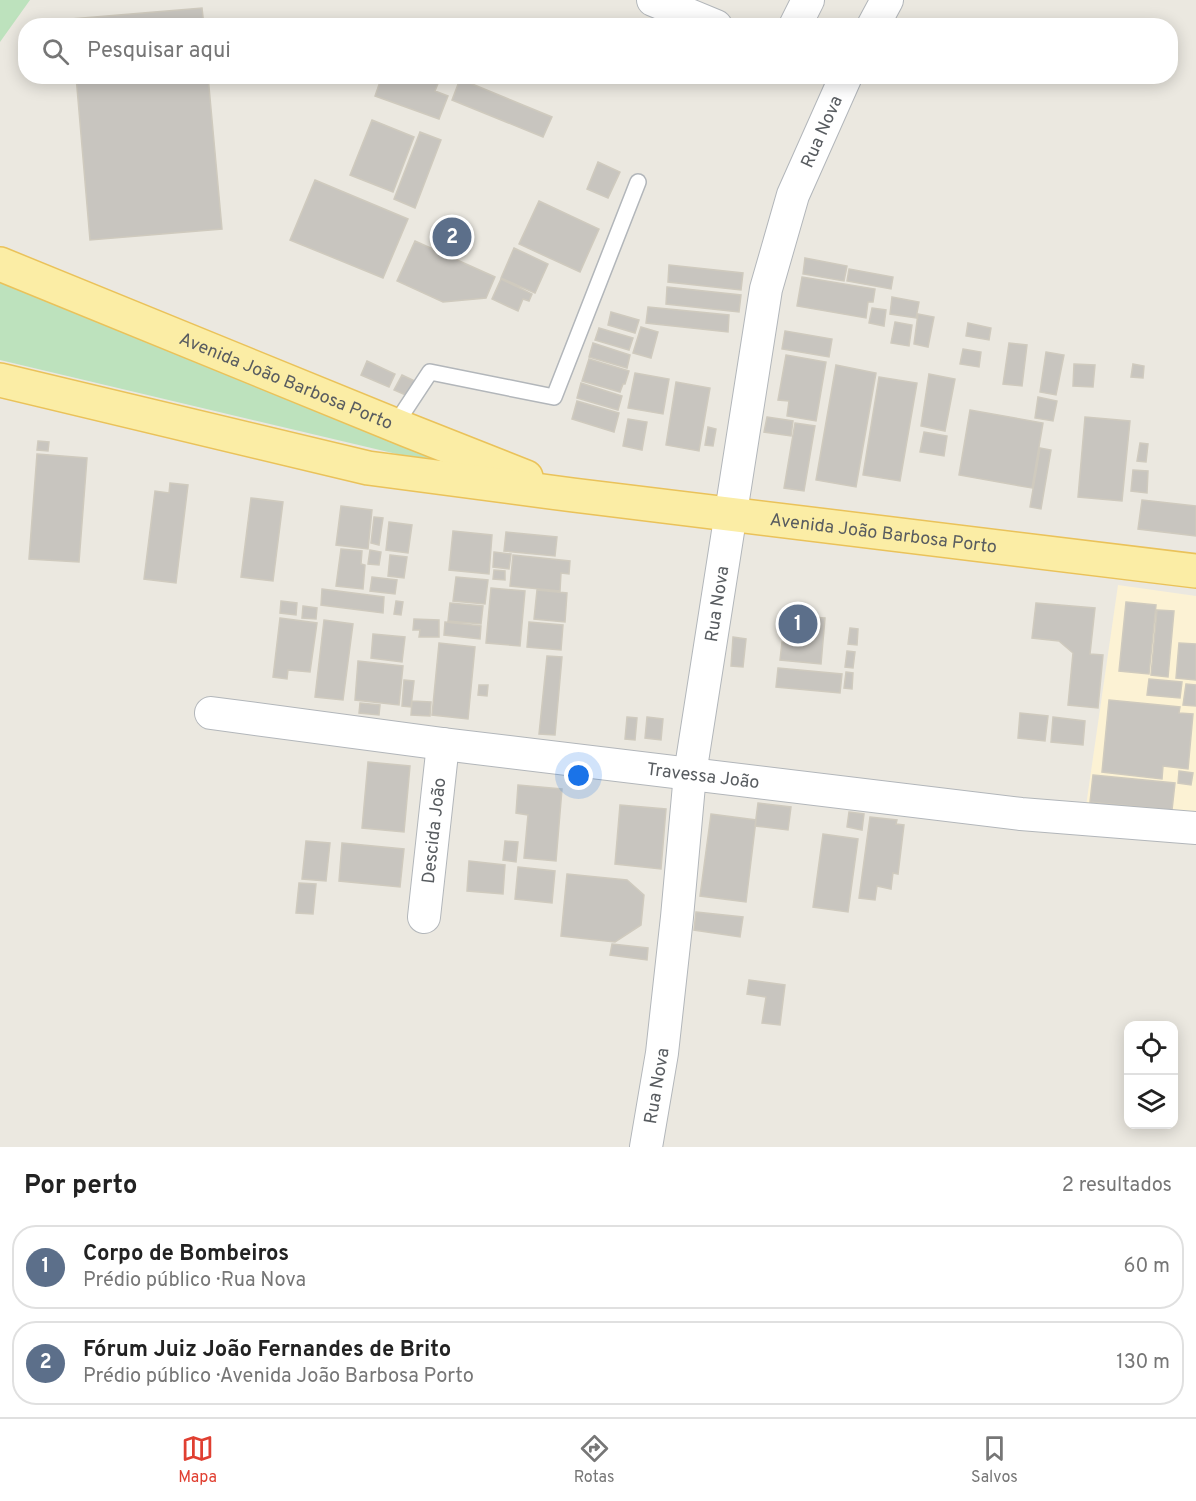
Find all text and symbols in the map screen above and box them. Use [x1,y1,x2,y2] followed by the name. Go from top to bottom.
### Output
[18,18,1178,84] search box
[39,35,72,68] icon: search
[87,38,231,65] text: Pesquisar aqui
[797,92,849,172] street label: Rua Nova
[432,214,472,260] pin: 2
[175,328,396,436] street label: Avenida João Barbosa Porto
[768,509,998,560] street label: Avenida João Barbosa Porto
[701,564,735,644] street label: Rua Nova
[778,602,818,646] pin: 1
[645,759,761,795] street label: Travessa João
[564,761,593,790] your location
[418,776,452,885] street label: Descida João
[1124,1021,1178,1129] map controls
[1124,1021,1178,1075] button: locate
[640,1047,675,1126] street label: Rua Nova
[1124,1075,1178,1129] button: layers
[24,1170,138,1203] text: Por perto
[1062,1173,1172,1199] text: 2 resultados
[83,1241,289,1268] text: Corpo de Bombeiros
[42,1254,50,1280] text: 1
[1124,1254,1170,1280] text: 60 m
[83,1268,306,1294] text: Prédio público · Rua Nova
[83,1337,451,1364] text: Fórum Juiz João Fernandes de Brito
[39,1350,52,1376] text: 2
[1116,1350,1170,1376] text: 130 m
[83,1364,474,1390] text: Prédio público · Avenida João Barbosa Porto
[178,1432,217,1488] tab: Mapa
[574,1432,614,1488] tab: Rotas
[971,1432,1018,1488] tab: Salvos

